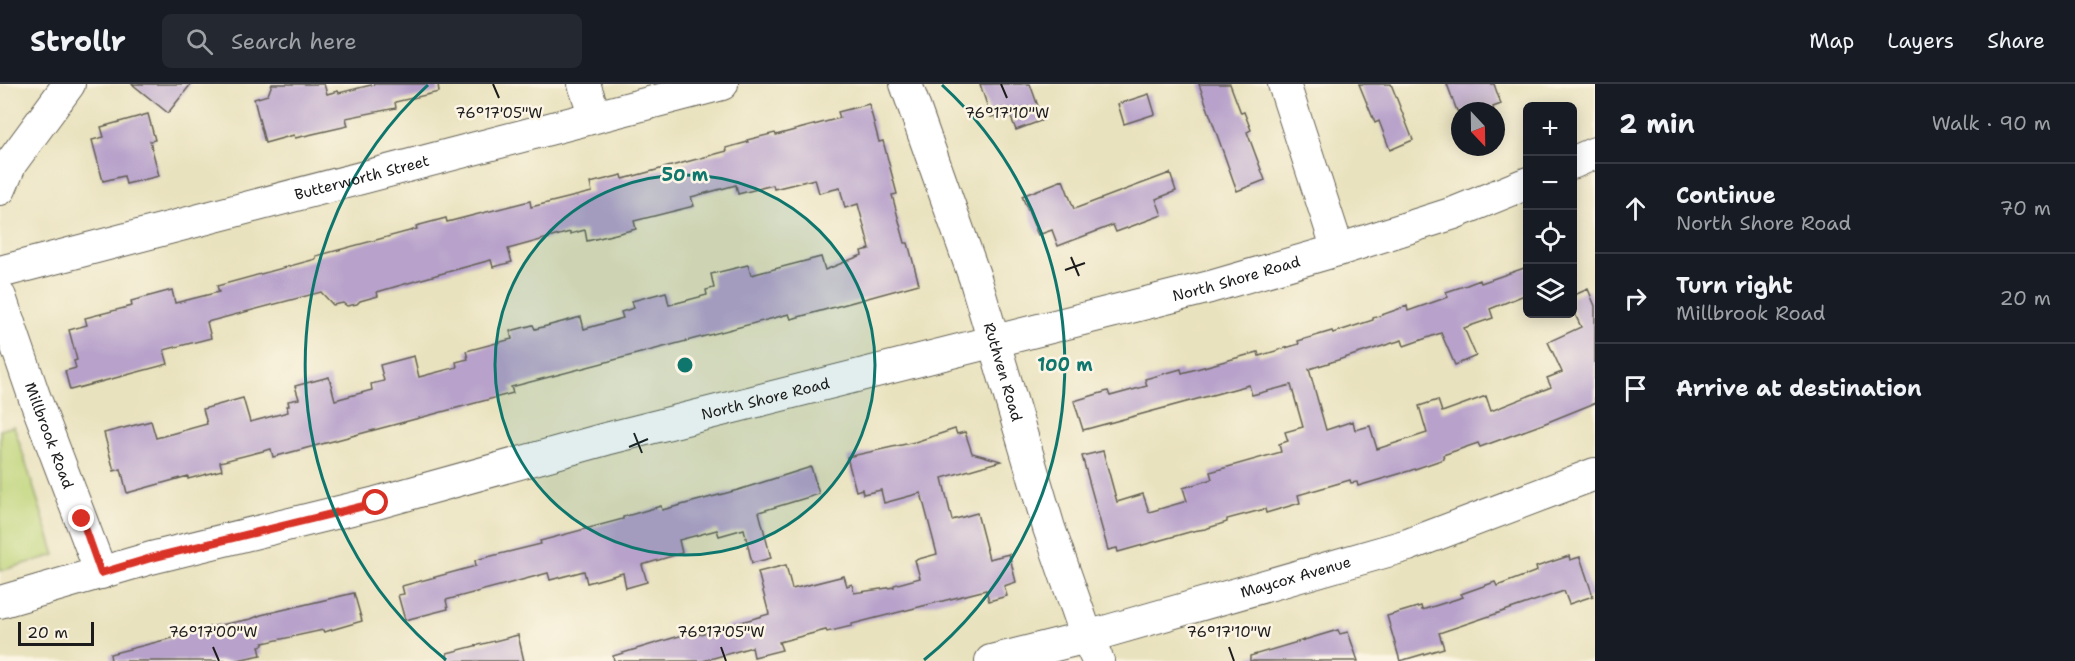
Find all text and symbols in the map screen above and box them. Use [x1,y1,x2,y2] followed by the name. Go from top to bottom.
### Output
[162,14,582,68] search box
[30,22,126,60] text: Strollr
[183,25,216,58] icon: search
[231,27,357,56] text: Search here
[1809,27,1854,55] text: Map
[1887,27,1954,55] text: Layers
[1987,27,2045,55] text: Share
[1451,102,1505,156] north arrow
[1523,102,1577,318] map controls
[1523,102,1577,156] button: +
[455,103,543,123] text: 76°17'05"W
[965,103,1050,123] text: 76°17'10"W
[1619,106,1695,141] text: 2 min
[1932,110,2051,136] text: Walk · 90 m
[292,151,431,205] street label: Butterworth Street
[1523,156,1577,210] button: −
[662,163,709,187] text: 50 m
[1676,181,1776,210] text: Continue
[1619,192,1652,225] icon: ahead
[1999,195,2051,221] text: 70 m
[1523,210,1577,264] button: locate
[1676,210,1851,236] text: North Shore Road
[1170,251,1303,306] street label: North Shore Road
[1523,264,1577,318] button: layers
[1676,271,1793,300] text: Turn right
[1619,282,1652,315] icon: right
[2000,285,2051,311] text: 20 m
[1676,300,1825,326] text: Millbrook Road
[979,320,1027,424] street label: Ruthven Road
[1037,353,1093,377] text: 100 m
[675,355,695,375] centre of rings
[1619,372,1652,405] icon: arrive
[699,373,832,425] street label: North Shore Road
[1676,374,1922,403] text: Arrive at destination
[20,380,78,492] street label: Millbrook Road
[362,489,388,515] route start
[68,505,94,531] route end
[1238,552,1353,603] street label: Maycox Avenue
[18,619,94,646] scale bar
[27,622,68,643] text: 20 m
[168,622,258,642] text: 76°17'00"W
[677,622,765,642] text: 76°17'05"W
[1187,622,1272,642] text: 76°17'10"W

